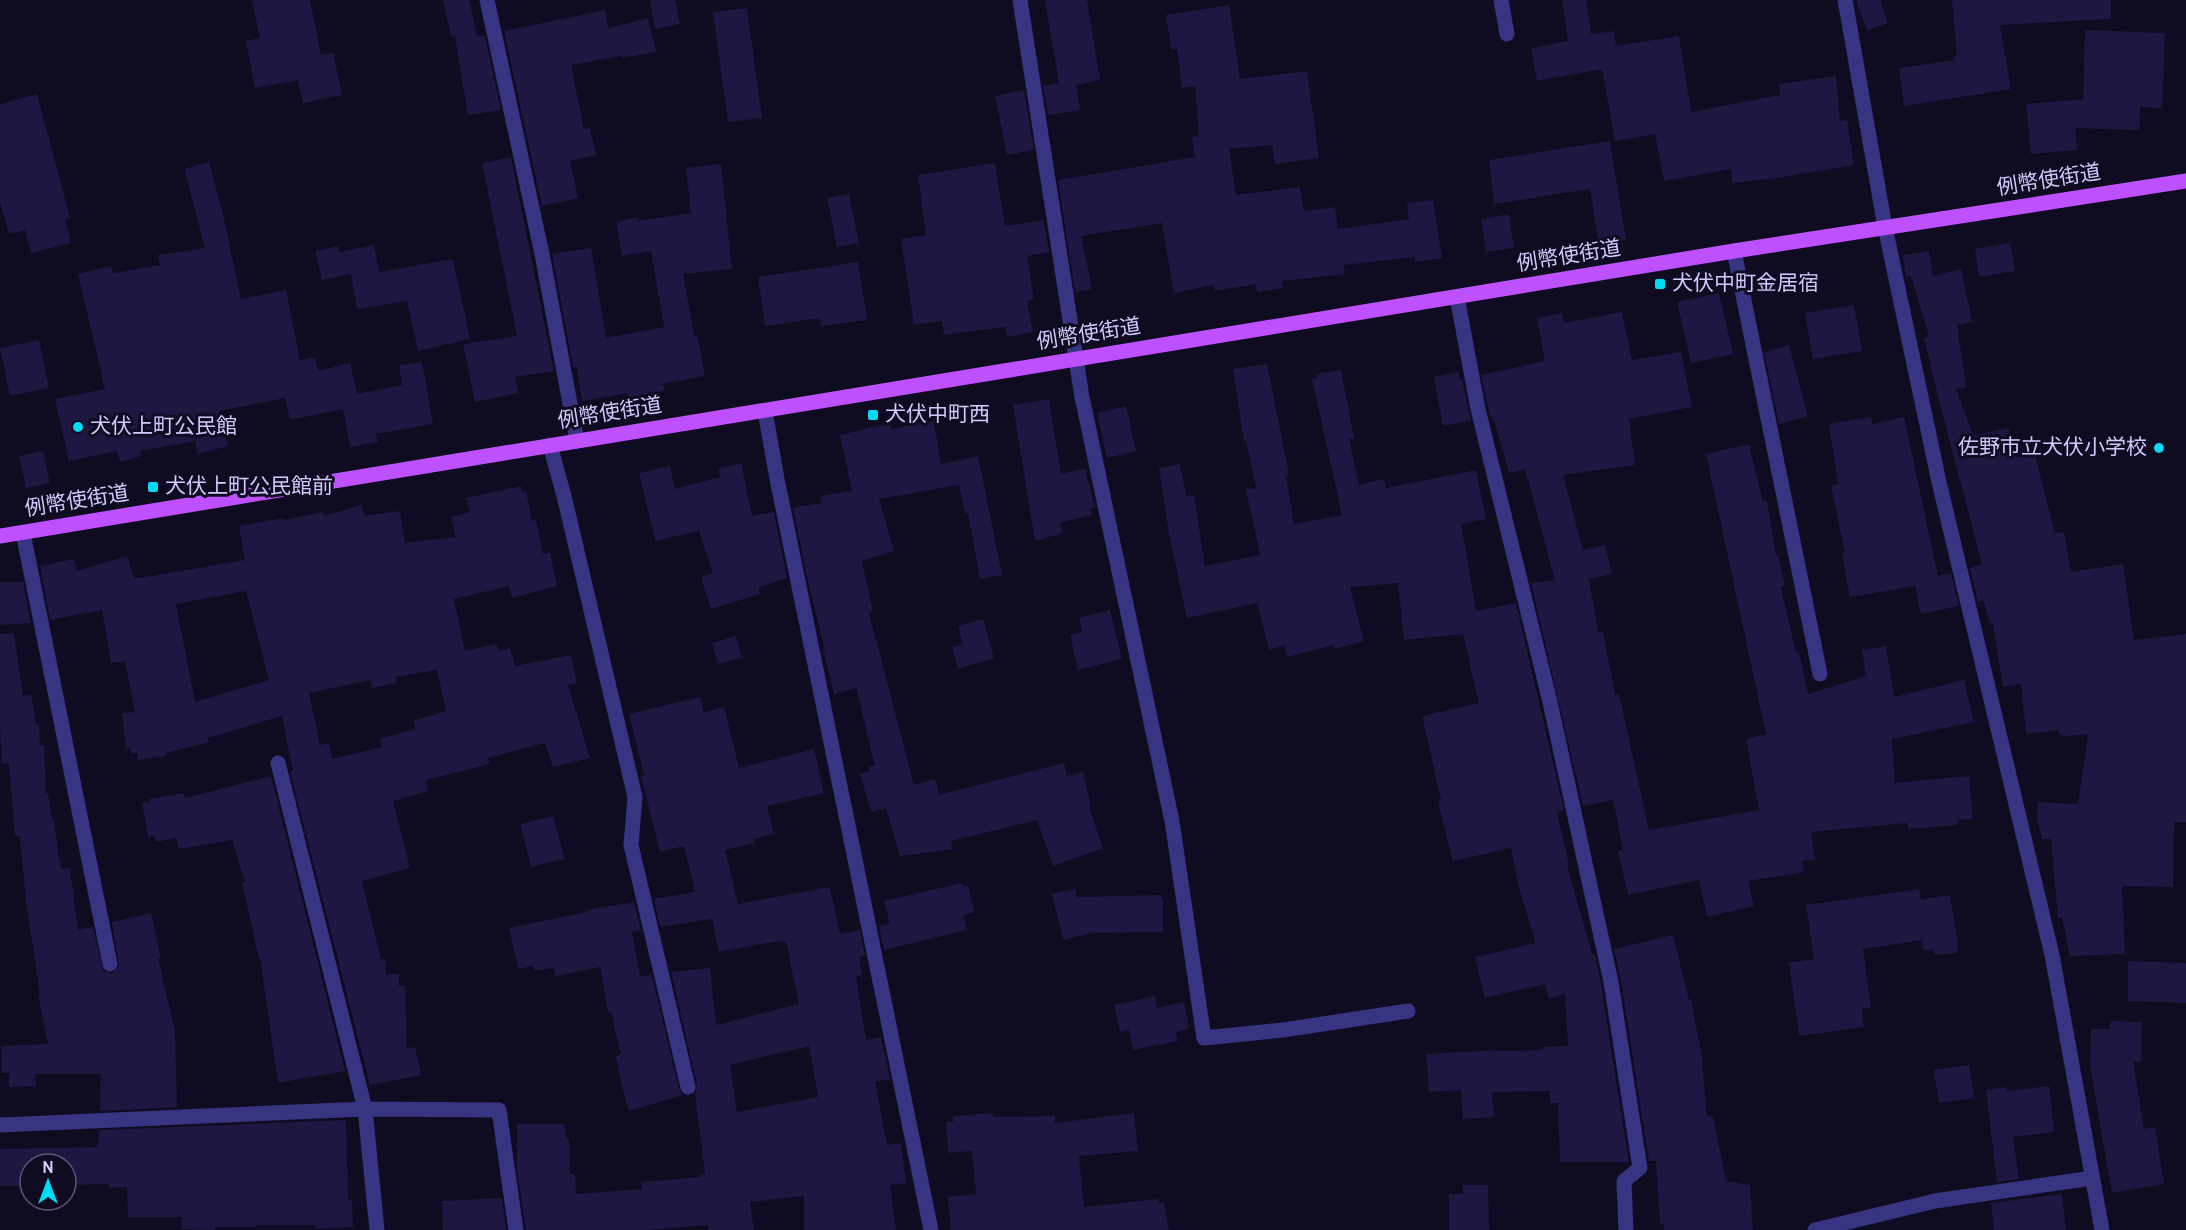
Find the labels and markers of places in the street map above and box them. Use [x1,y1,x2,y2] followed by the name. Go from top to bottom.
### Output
[1672,271,1819,298] place label: 犬伏中町金居宿
[1653,277,1667,291] marker: 犬伏中町金居宿
[885,402,990,429] place label: 犬伏中町西
[866,408,880,422] marker: 犬伏中町西
[90,414,237,441] place label: 犬伏上町公民館
[71,420,85,434] marker: 犬伏上町公民館
[1958,435,2147,462] place label: 佐野市立犬伏小学校
[2152,441,2166,455] marker: 佐野市立犬伏小学校
[165,474,333,501] place label: 犬伏上町公民館前
[146,480,160,494] marker: 犬伏上町公民館前

